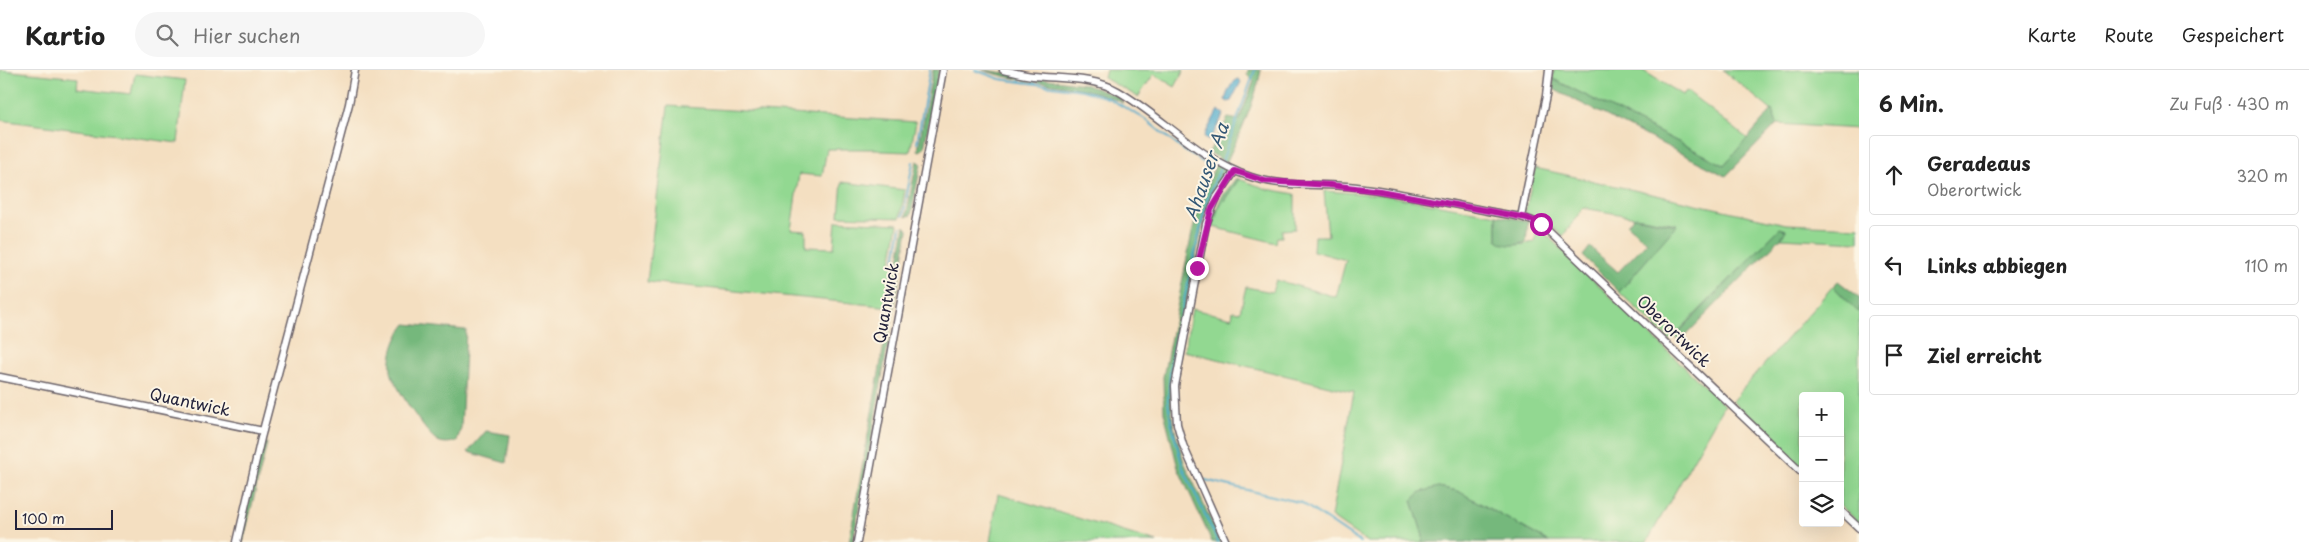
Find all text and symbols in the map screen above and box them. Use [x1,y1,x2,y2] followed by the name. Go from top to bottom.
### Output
[135,12,485,57] search box
[25,17,105,53] text: Kartio
[153,21,181,49] icon: search
[193,21,300,49] text: Hier suchen
[2028,21,2076,48] text: Karte
[2104,21,2154,48] text: Route
[2182,21,2284,48] text: Gespeichert
[1879,87,1944,119] text: 6 Min.
[2169,91,2289,115] text: Zu Fuß · 430 m
[1176,118,1235,224] water label: Ahauser Aa
[1927,149,2031,177] text: Geradeaus
[1880,161,1908,189] icon: ahead
[2237,163,2288,187] text: 320 m
[1927,177,2022,201] text: Oberortwick
[1530,213,1553,236] route start
[1880,251,1908,279] icon: left
[1927,251,2067,279] text: Links abbiegen
[2245,253,2288,277] text: 110 m
[1186,257,1209,280] route end
[866,260,904,345] street label: Quantwick
[1632,289,1717,372] street label: Oberortwick
[1880,341,1908,369] icon: arrive
[1927,341,2042,369] text: Ziel erreicht
[148,381,233,421] street label: Quantwick
[1799,392,1844,527] map controls
[1799,392,1844,437] button: +
[1799,437,1844,482] button: −
[1799,482,1844,527] button: layers
[15,507,112,530] scale bar
[22,508,65,529] text: 100 m

